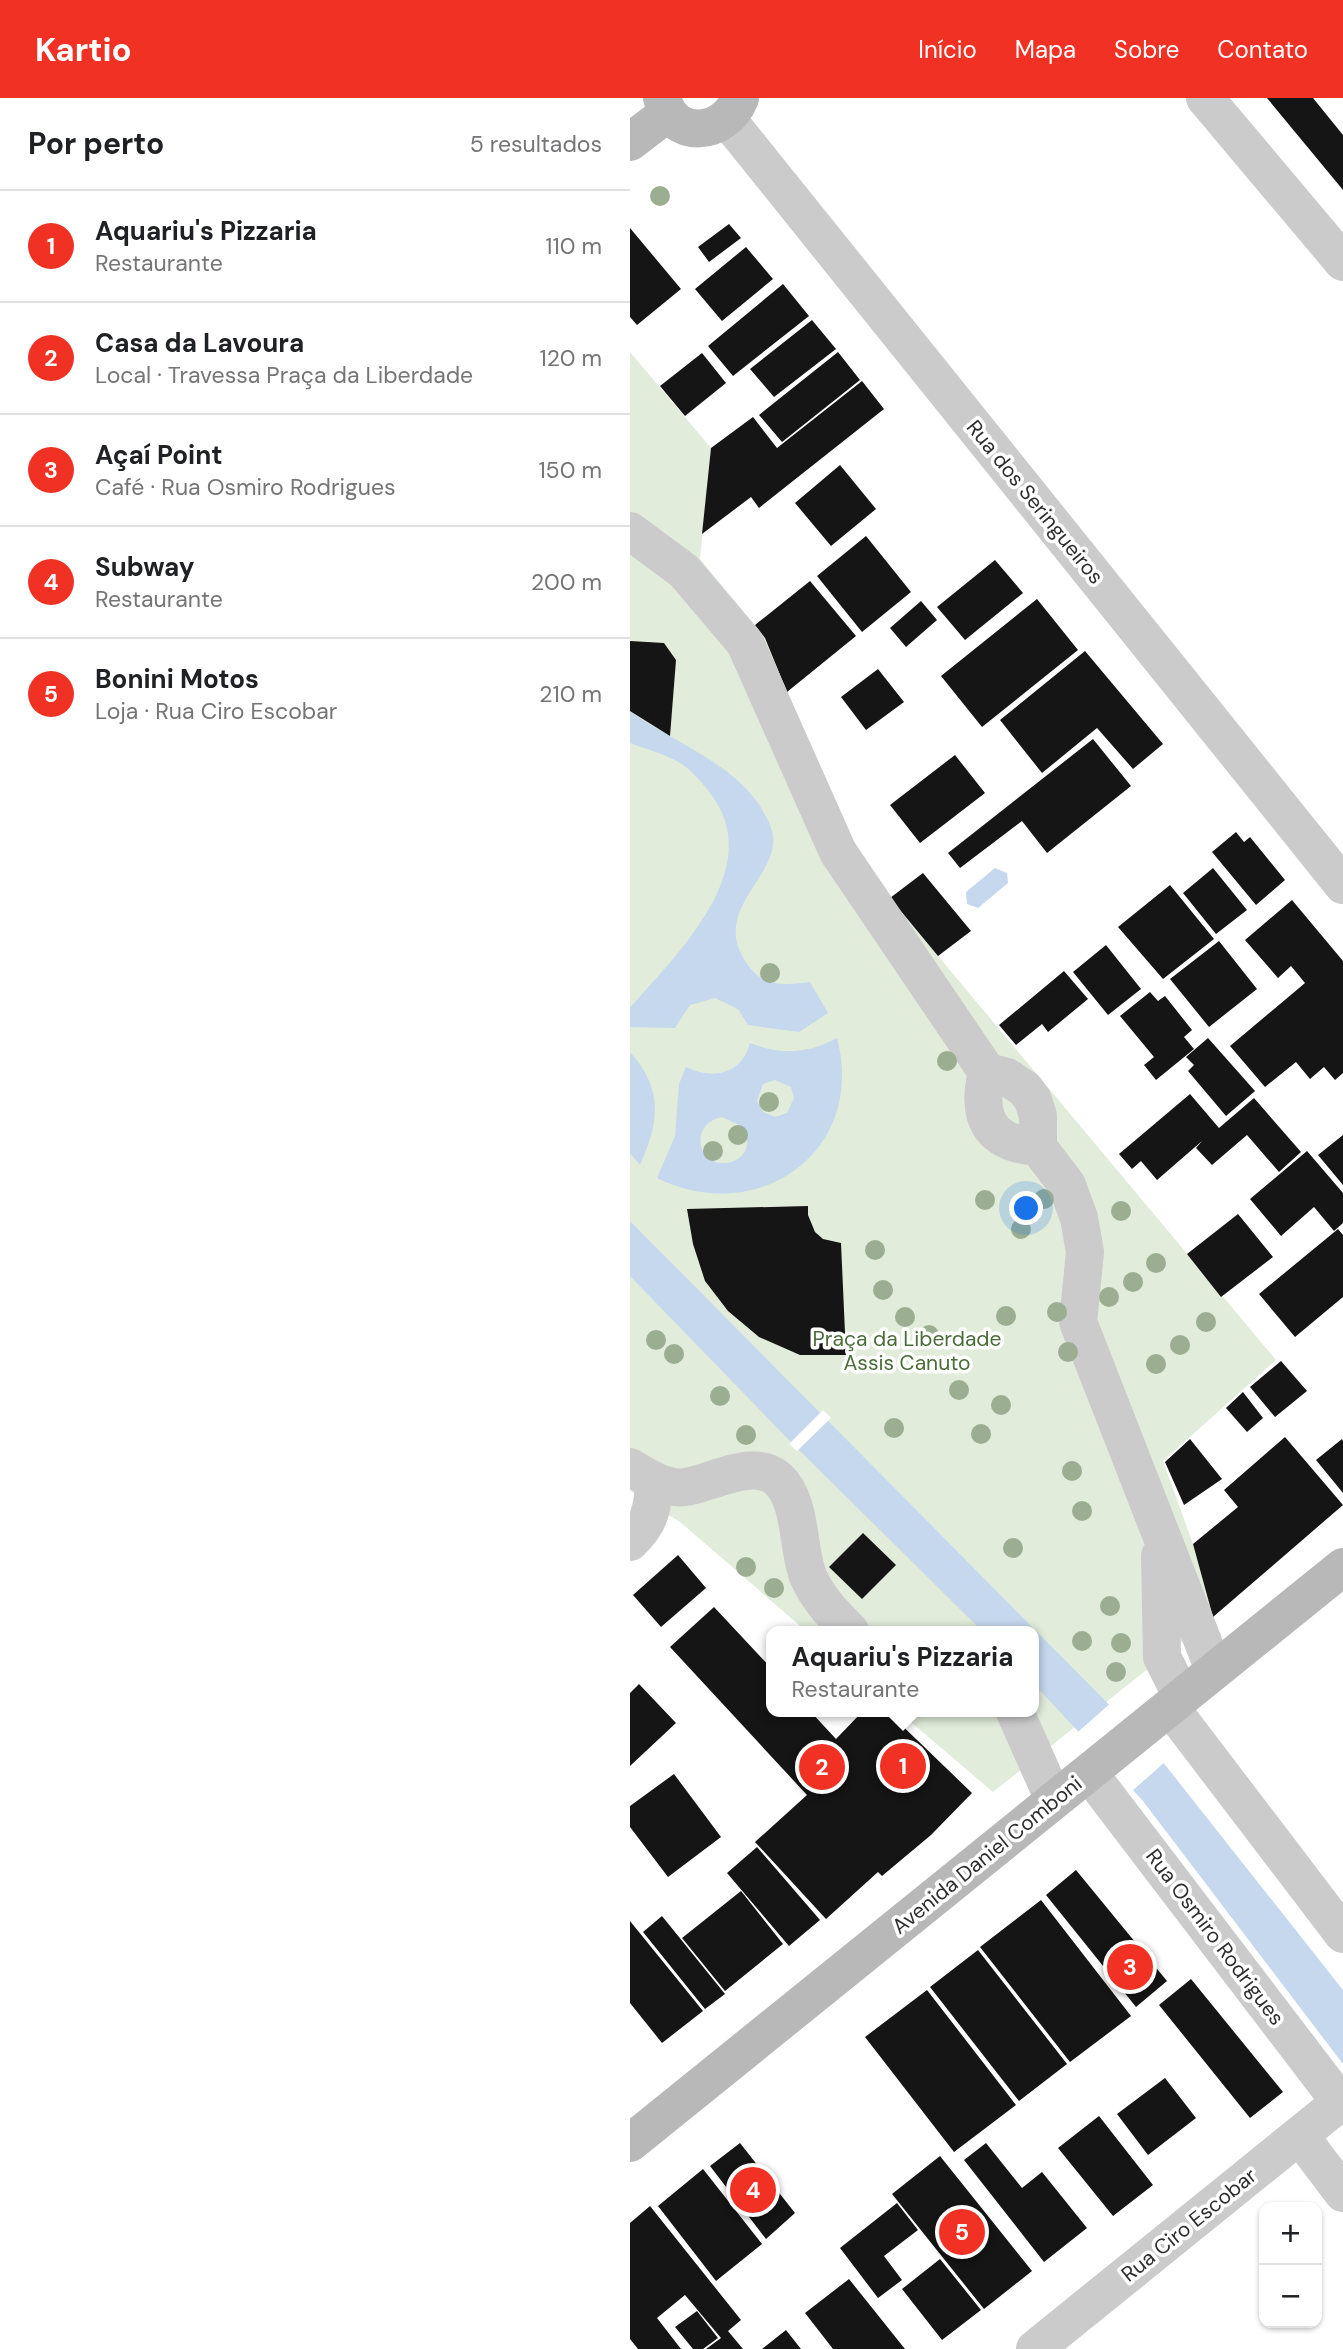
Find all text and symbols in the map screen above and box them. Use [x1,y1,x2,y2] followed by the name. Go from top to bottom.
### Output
[35,28,132,71] text: Kartio
[918,34,977,65] text: Início
[1015,34,1076,65] text: Mapa
[1114,34,1179,65] text: Sobre
[1217,34,1308,65] text: Contato
[28,124,164,163] text: Por perto
[470,129,602,159] text: 5 resultados
[95,214,317,248] text: Aquariu's Pizzaria
[47,231,55,261] text: 1
[545,231,602,261] text: 110 m
[95,248,223,278] text: Restaurante
[95,326,304,360] text: Casa da Lavoura
[44,343,58,373] text: 2
[539,343,602,373] text: 120 m
[95,360,473,390] text: Local · Travessa Praça da Liberdade
[960,414,1110,590] street label: Rua dos Seringueiros
[95,438,223,472] text: Açaí Point
[44,455,58,485] text: 3
[538,455,602,485] text: 150 m
[95,472,396,502] text: Café · Rua Osmiro Rodrigues
[95,550,194,584] text: Subway
[44,567,58,597] text: 4
[531,567,602,597] text: 200 m
[95,584,223,614] text: Restaurante
[95,662,259,696] text: Bonini Motos
[44,679,58,709] text: 5
[539,679,602,709] text: 210 m
[95,696,337,726] text: Loja · Rua Ciro Escobar
[1009,1191,1043,1225] your location
[813,1325,1001,1377] park label: Praça da Liberdade Assis Canuto
[766,1626,1039,1717] popup
[792,1640,1013,1674] text: Aquariu's Pizzaria
[792,1674,919,1704] text: Restaurante
[880,1740,926,1792] pin: 1
[799,1741,845,1793] pin: 2
[886,1770,1088,1940] street label: Avenida Daniel Comboni
[1139,1843,1291,2031] street label: Rua Osmiro Rodrigues
[1107,1941,1153,1993] pin: 3
[1116,2162,1263,2288] street label: Rua Ciro Escobar
[730,2164,776,2216] pin: 4
[1259,2202,1322,2328] map controls
[1259,2202,1322,2265] button: +
[939,2206,985,2258] pin: 5
[1259,2265,1322,2328] button: −

